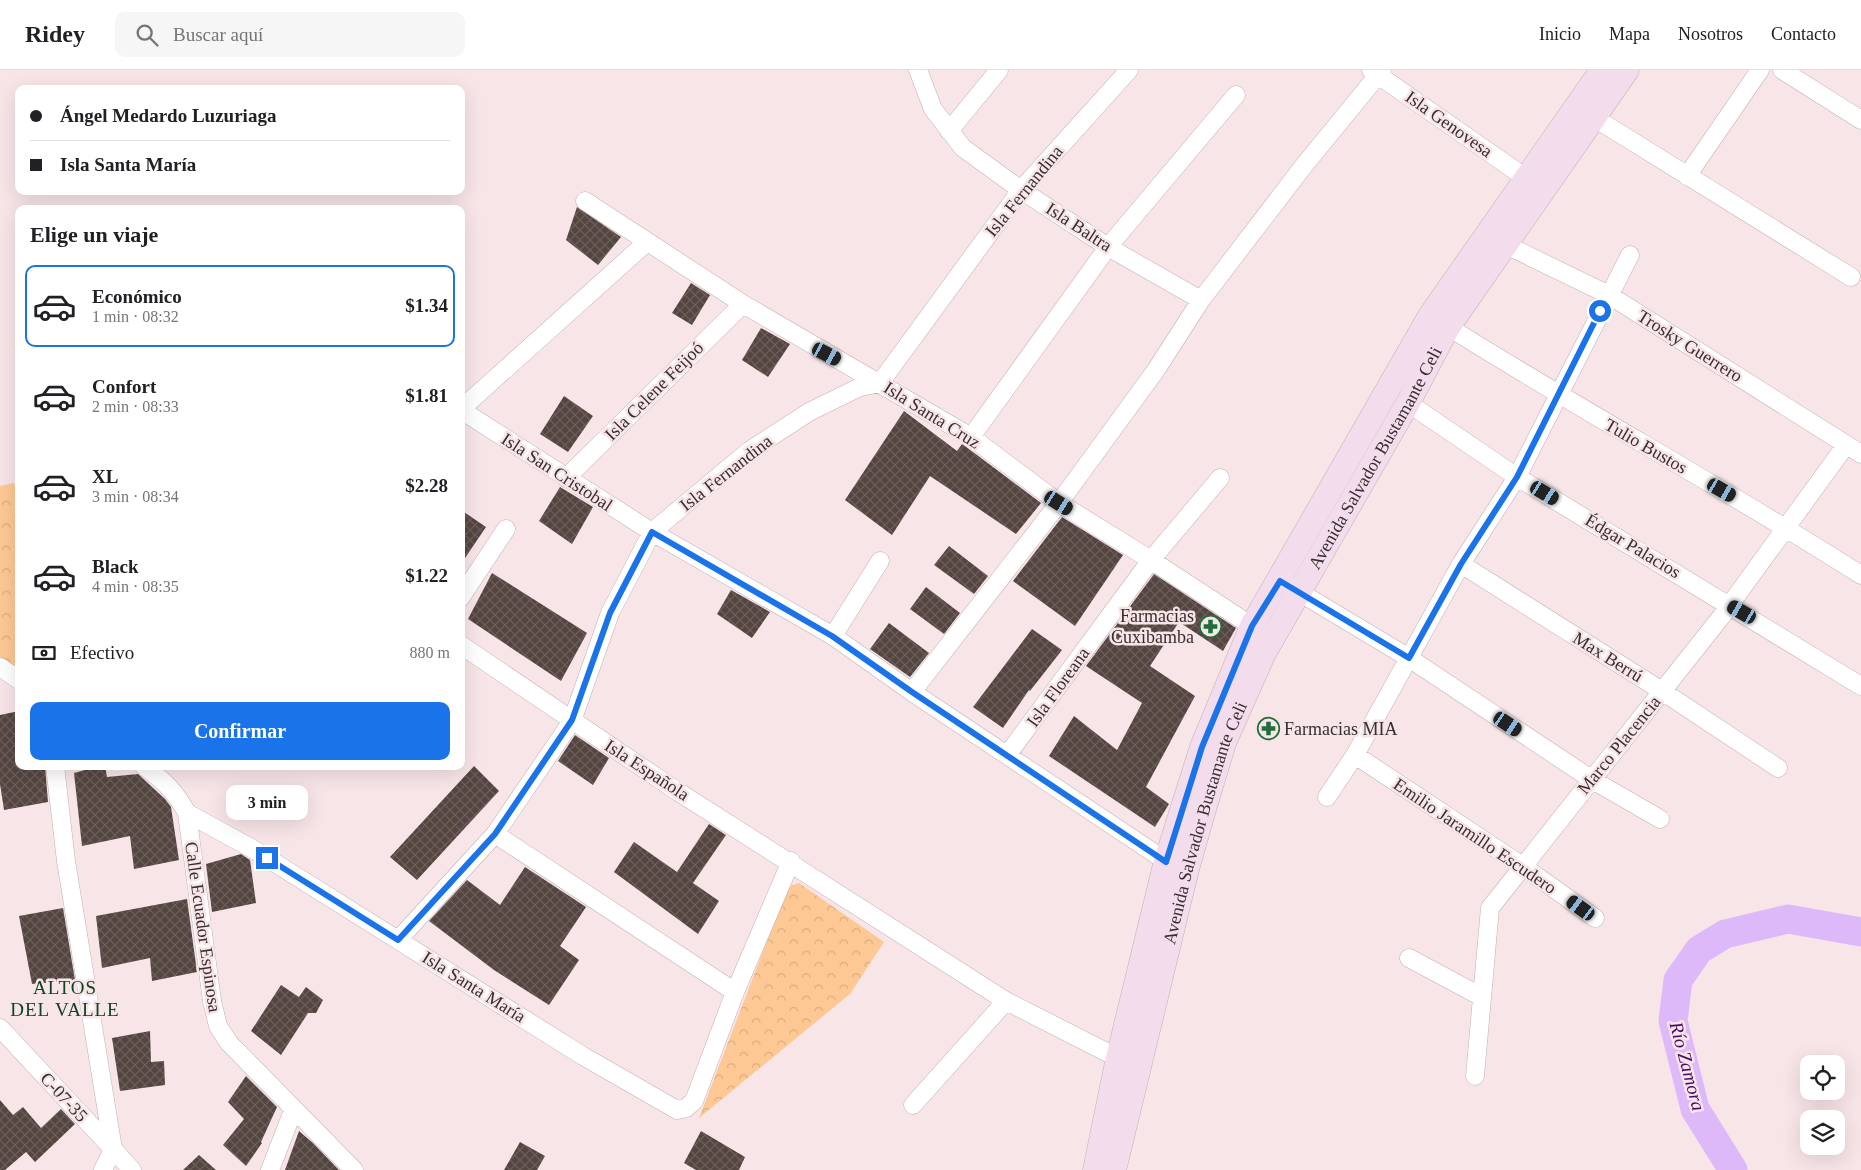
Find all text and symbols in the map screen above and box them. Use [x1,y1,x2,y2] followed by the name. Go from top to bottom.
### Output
[115,12,465,57] search box
[25,21,85,47] text: Ridey
[133,21,161,49] icon: search
[173,24,263,45] text: Buscar aquí
[1539,24,1581,44] text: Inicio
[1609,24,1650,44] text: Mapa
[1678,24,1743,44] text: Nosotros
[1771,24,1836,44] text: Contacto
[1402,87,1496,161] street label: Isla Genovesa
[60,105,276,126] text: Ángel Medardo Luzuriaga
[981,141,1067,241] street label: Isla Fernandina
[60,154,196,175] text: Isla Santa María
[1042,198,1116,256] street label: Isla Baltra
[30,222,158,247] text: Elige un viaje
[32,284,77,329] icon: car
[92,286,182,307] text: Económico
[405,295,448,316] text: $1.34
[1589,300,1611,322] route start
[1634,306,1746,386] street label: Trosky Guerrero
[92,308,179,325] text: 1 min · 08:32
[601,338,707,444] street label: Isla Celene Feijoó
[810,340,843,368] car
[1304,343,1446,573] street label: Avenida Salvador Bustamante Celi
[32,374,77,419] icon: car
[92,376,156,397] text: Confort
[880,377,984,453] street label: Isla Santa Cruz
[405,385,448,406] text: $1.81
[92,398,179,415] text: 2 min · 08:33
[1601,414,1691,478] street label: Tulio Bustos
[498,429,616,515] street label: Isla San Cristobal
[676,431,776,515] street label: Isla Fernandina
[32,464,77,509] icon: car
[92,466,118,487] text: XL
[405,475,448,496] text: $2.28
[1705,476,1738,504] car
[1528,479,1561,507] car
[92,488,179,505] text: 3 min · 08:34
[1042,489,1075,517] car
[1582,509,1685,582] street label: Édgar Palacios
[32,554,77,599] icon: car
[92,556,138,577] text: Black
[405,565,448,586] text: $1.22
[92,578,179,595] text: 4 min · 08:35
[1725,598,1758,626] car
[1111,606,1194,647] place label: Farmacias Cuxibamba
[1198,614,1222,638] pharmacy icon: Farmacias Cuxibamba
[1569,628,1647,686] street label: Max Berrú
[30,639,58,667] icon: cash
[70,642,134,663] text: Efectivo
[1022,643,1094,731] street label: Isla Floreana
[410,644,450,661] text: 880 m
[1573,692,1665,798] street label: Marco Placencia
[1159,699,1251,946] street label: Avenida Salvador Bustamante Celi
[30,702,450,760] button: Confirmar
[1491,709,1524,739] car
[1256,717,1280,741] pharmacy icon: Farmacias MIA
[1284,719,1397,739] place label: Farmacias MIA
[601,735,693,805] street label: Isla Española
[1390,774,1560,898] street label: Emilio Jaramillo Escudero
[226,786,308,820] callout: 3 min
[248,794,286,811] text: 3 min
[181,840,225,1014] street label: Calle Ecuador Espinosa
[256,847,278,869] route end
[1564,893,1597,923] car
[419,947,529,1027] street label: Isla Santa María
[10,977,120,1020] district label: ALTOS DEL VALLE
[1665,1018,1709,1113] water label: Río Zamora
[1800,1055,1845,1155] map controls
[1800,1055,1845,1100] button: locate
[36,1068,92,1126] street label: C-07-35
[1800,1110,1845,1155] button: layers

